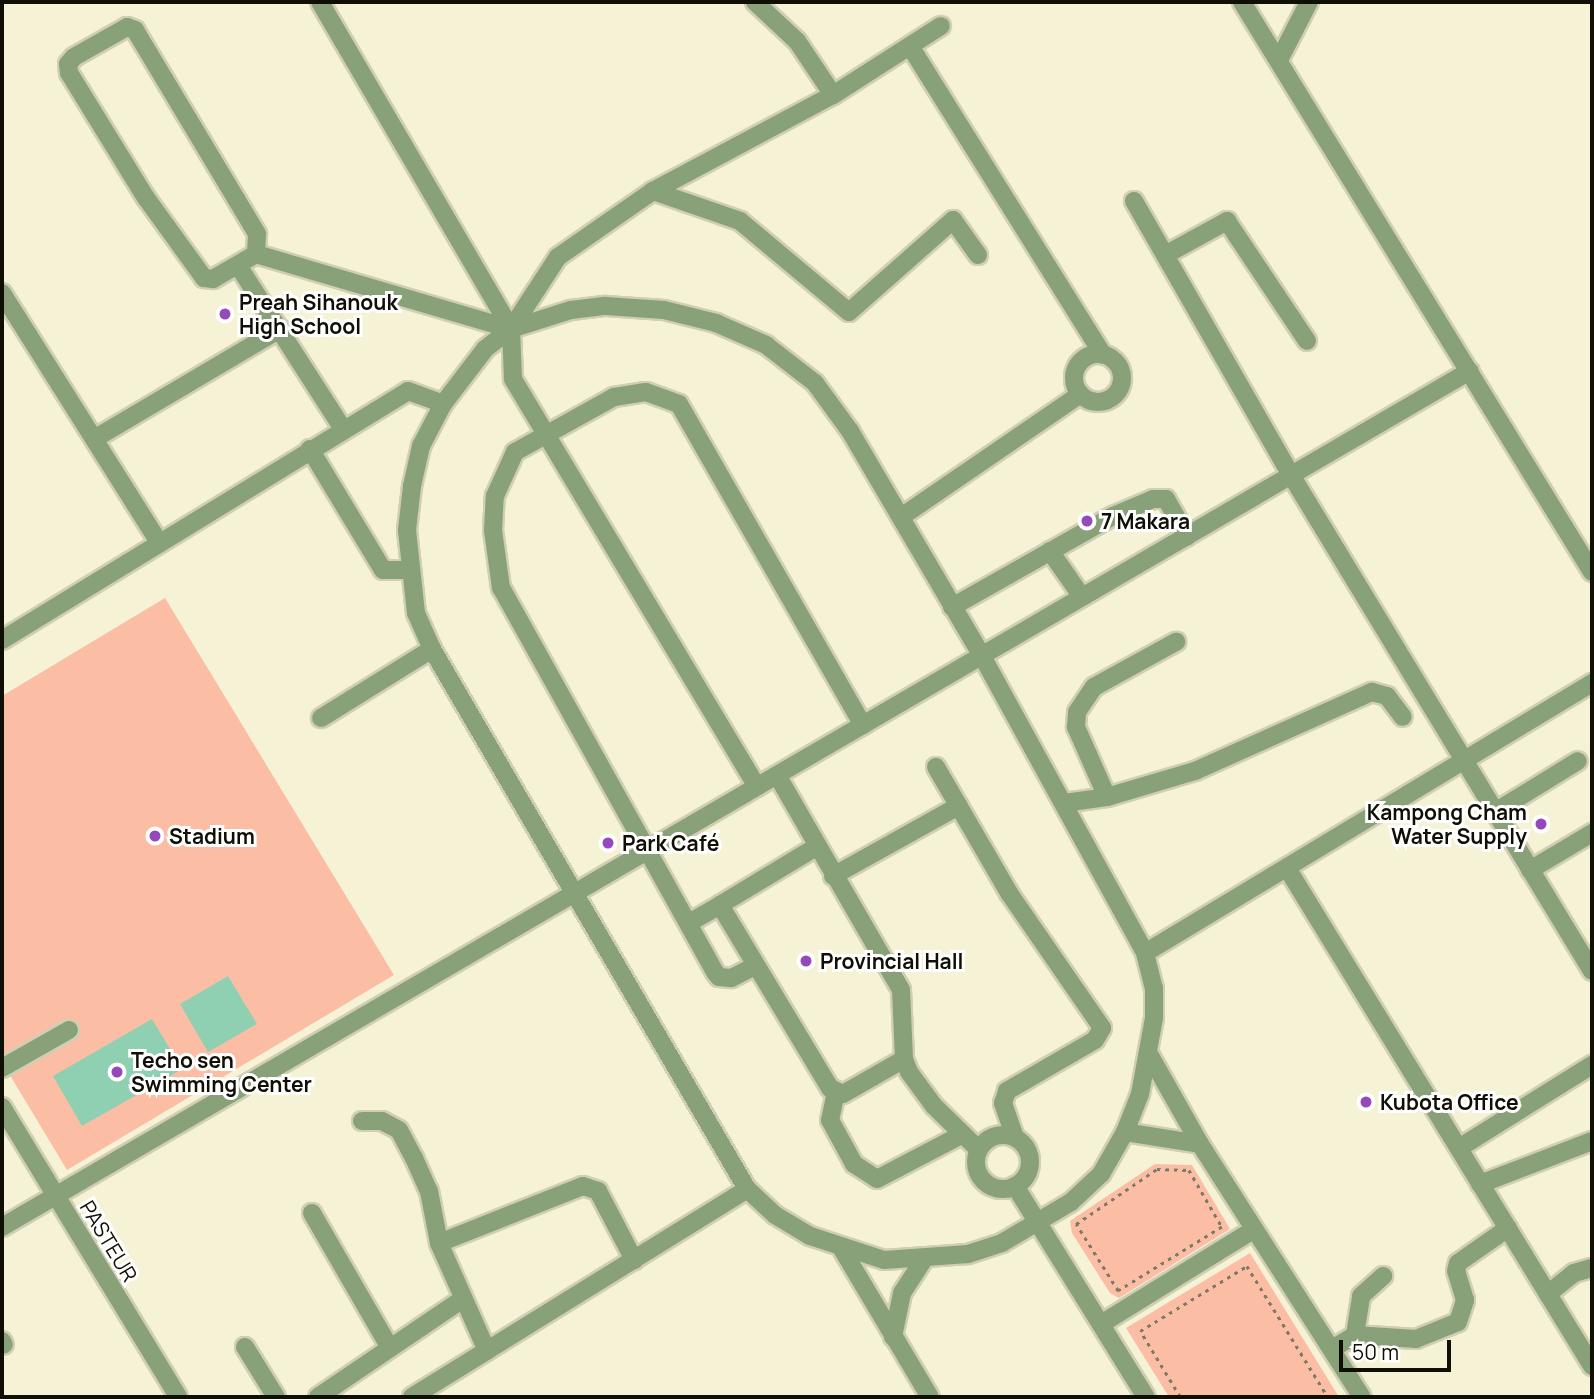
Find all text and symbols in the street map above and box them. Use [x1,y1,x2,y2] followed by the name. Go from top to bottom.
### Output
[239,289,398,339] place label: Preah Sihanouk High School
[217,306,233,322] marker: Preah Sihanouk High School
[1101,508,1190,534] place label: 7 Makara
[1079,513,1095,529] marker: 7 Makara
[1367,799,1527,849] place label: Kampong Cham Water Supply
[1533,816,1549,832] marker: Kampong Cham Water Supply
[169,823,255,849] place label: Stadium
[147,828,163,844] marker: Stadium
[622,830,719,856] place label: Park Café
[600,835,616,851] marker: Park Café
[820,948,963,974] place label: Provincial Hall
[798,953,814,969] marker: Provincial Hall
[131,1047,312,1097] place label: Techo sen Swimming Center
[109,1064,125,1080] marker: Techo sen Swimming Center
[1380,1089,1519,1115] place label: Kubota Office
[1358,1094,1374,1110] marker: Kubota Office
[75,1196,143,1286] street label: PASTEUR
[1342,1326,1454,1370] scale bar
[1352,1338,1399,1366] text: 50 m

